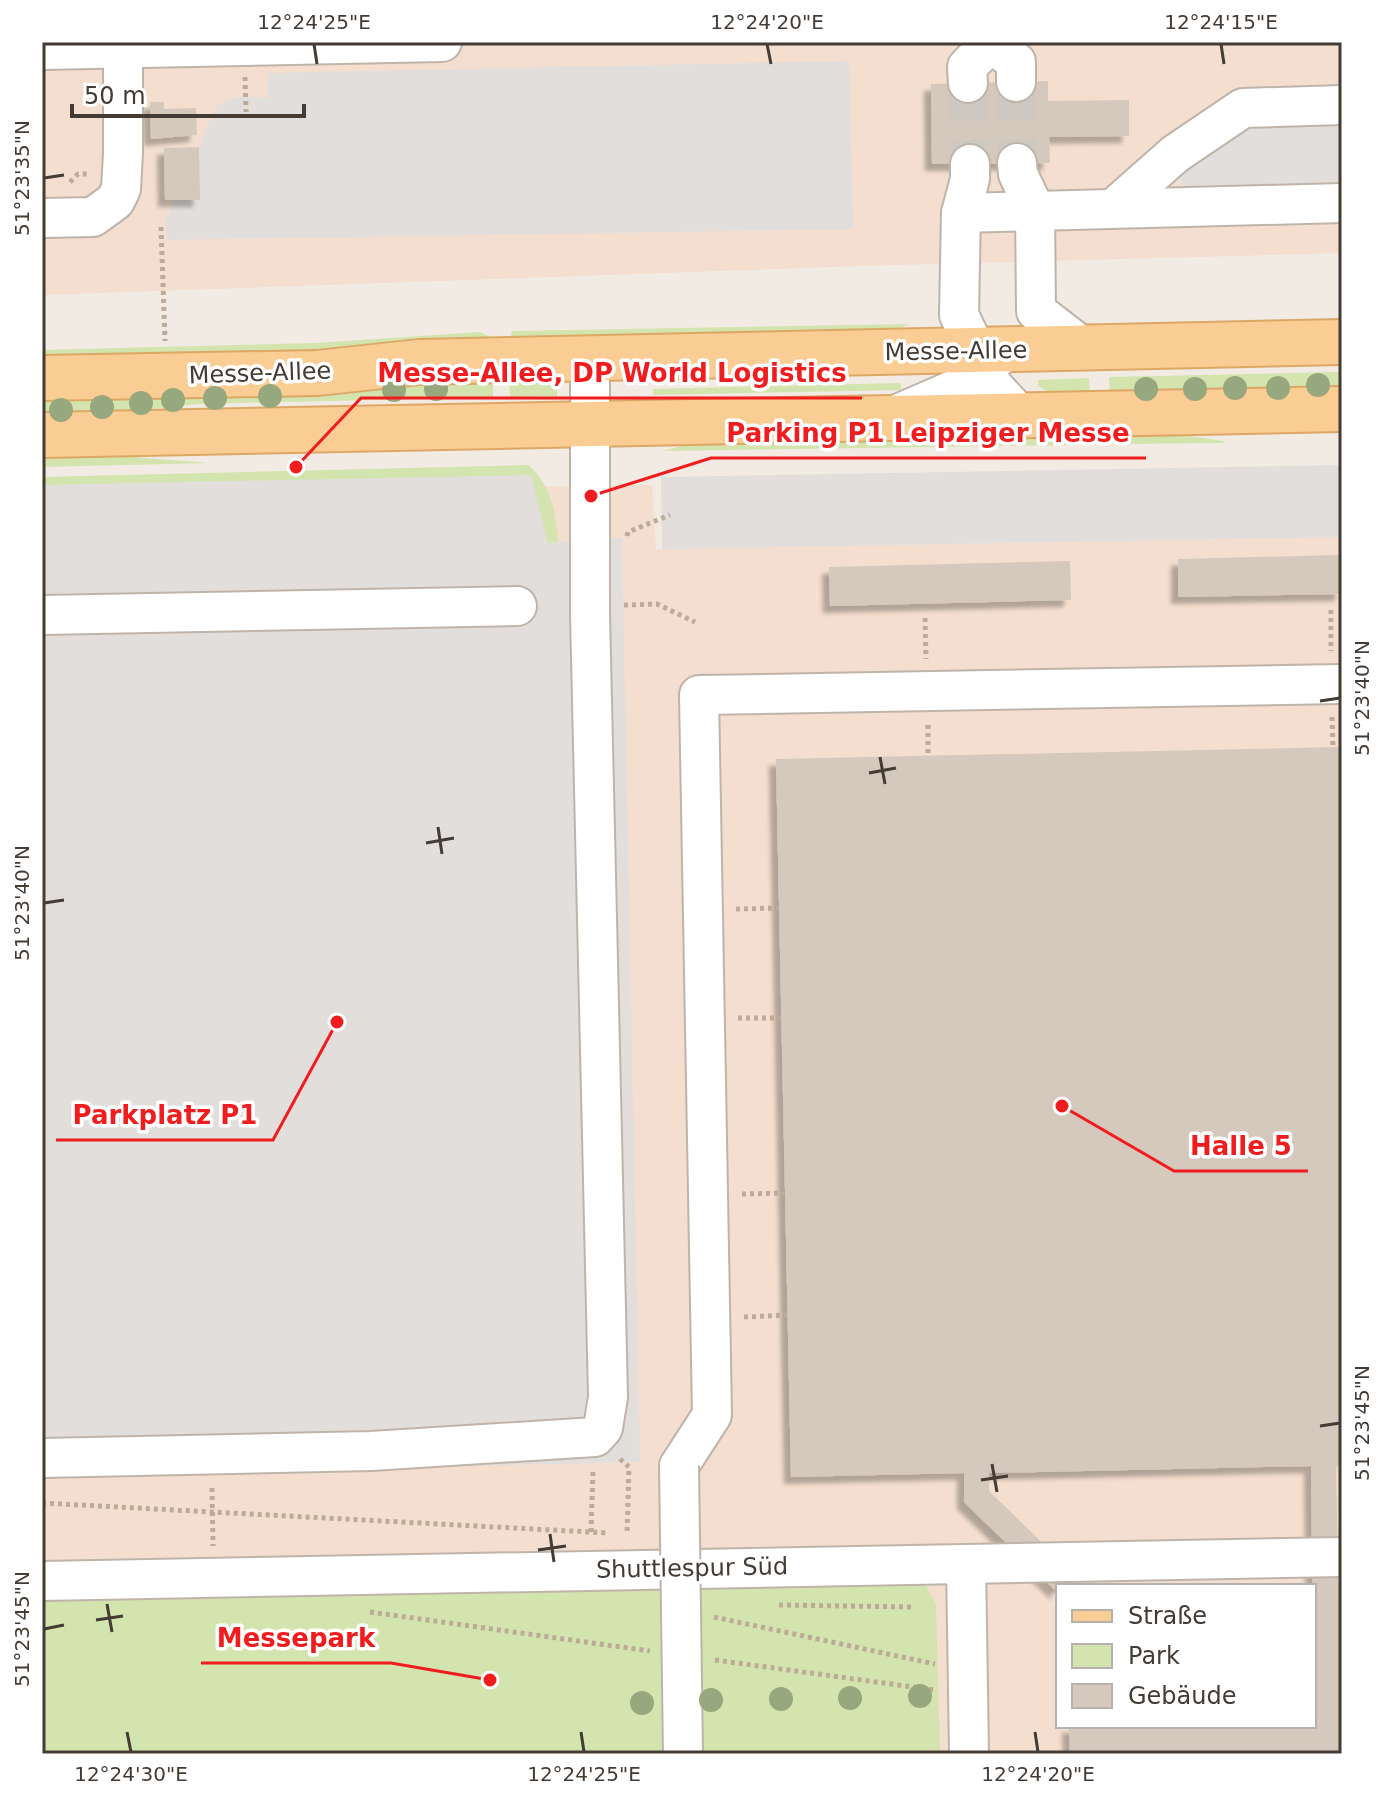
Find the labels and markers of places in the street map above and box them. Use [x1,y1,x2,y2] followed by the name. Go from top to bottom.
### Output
[361,348,862,398] callout: Messe-Allee, DP World Logistics
[711,408,1146,458] callout: Parking P1 Leipziger Messe
[56,1090,273,1140] callout: Parkplatz P1
[1174,1121,1308,1171] callout: Halle 5
[201,1613,391,1663] callout: Messepark

